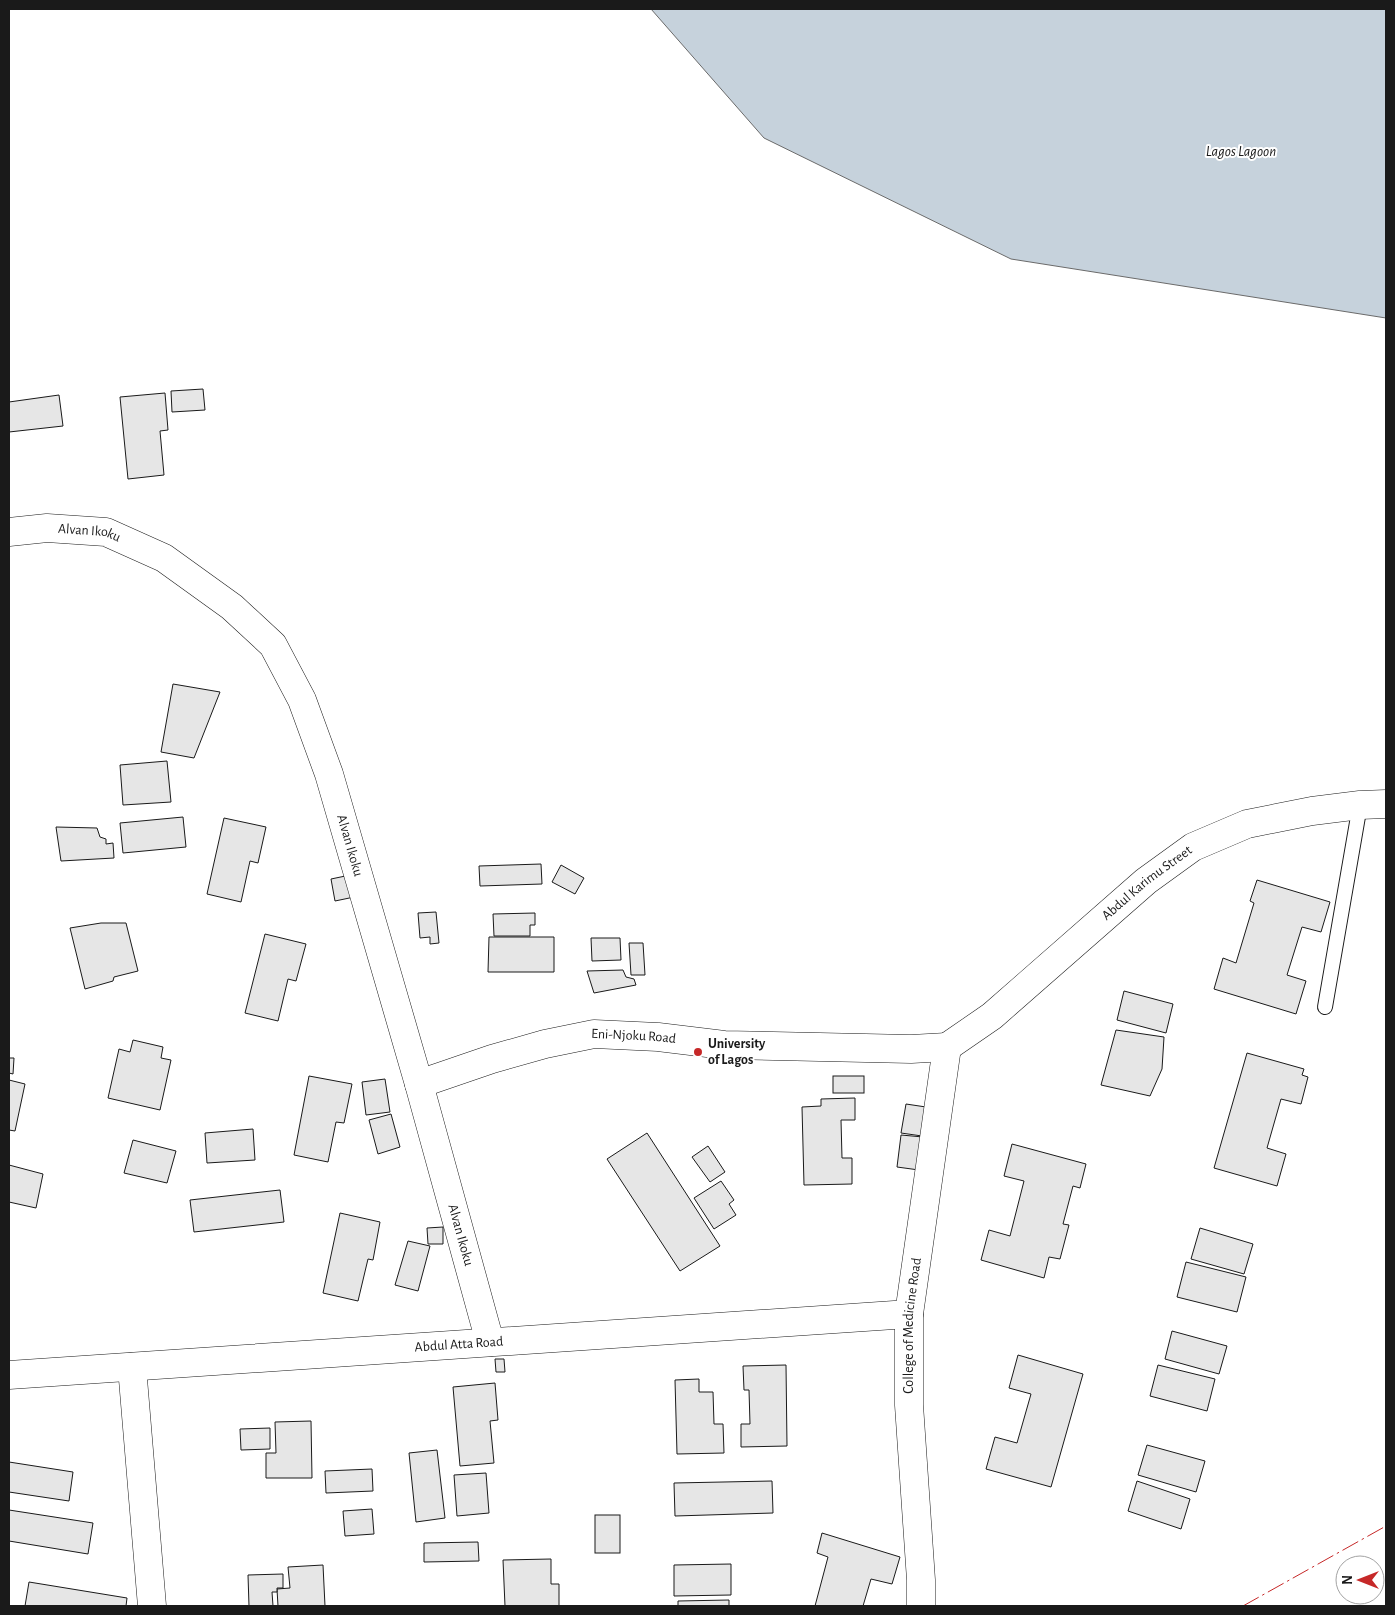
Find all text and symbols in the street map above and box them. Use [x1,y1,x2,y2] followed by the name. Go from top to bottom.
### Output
[1206,144,1276,159] water label: Lagos Lagoon
[58,522,123,545] street label: Alvan Ikoku
[334,813,365,878] street label: Alvan Ikoku
[1099,843,1195,923] street label: Abdul Karimu Street
[591,1027,677,1046] street label: Eni-Njoku Road
[708,1037,766,1067] place label: University of Lagos
[692,1046,704,1058] marker: University of Lagos
[445,1203,476,1267] street label: Alvan Ikoku
[902,1257,924,1394] street label: College of Medicine Road
[414,1335,504,1354] street label: Abdul Atta Road
[1335,1555,1385,1605] north arrow
[1341,1575,1355,1585] text: N

